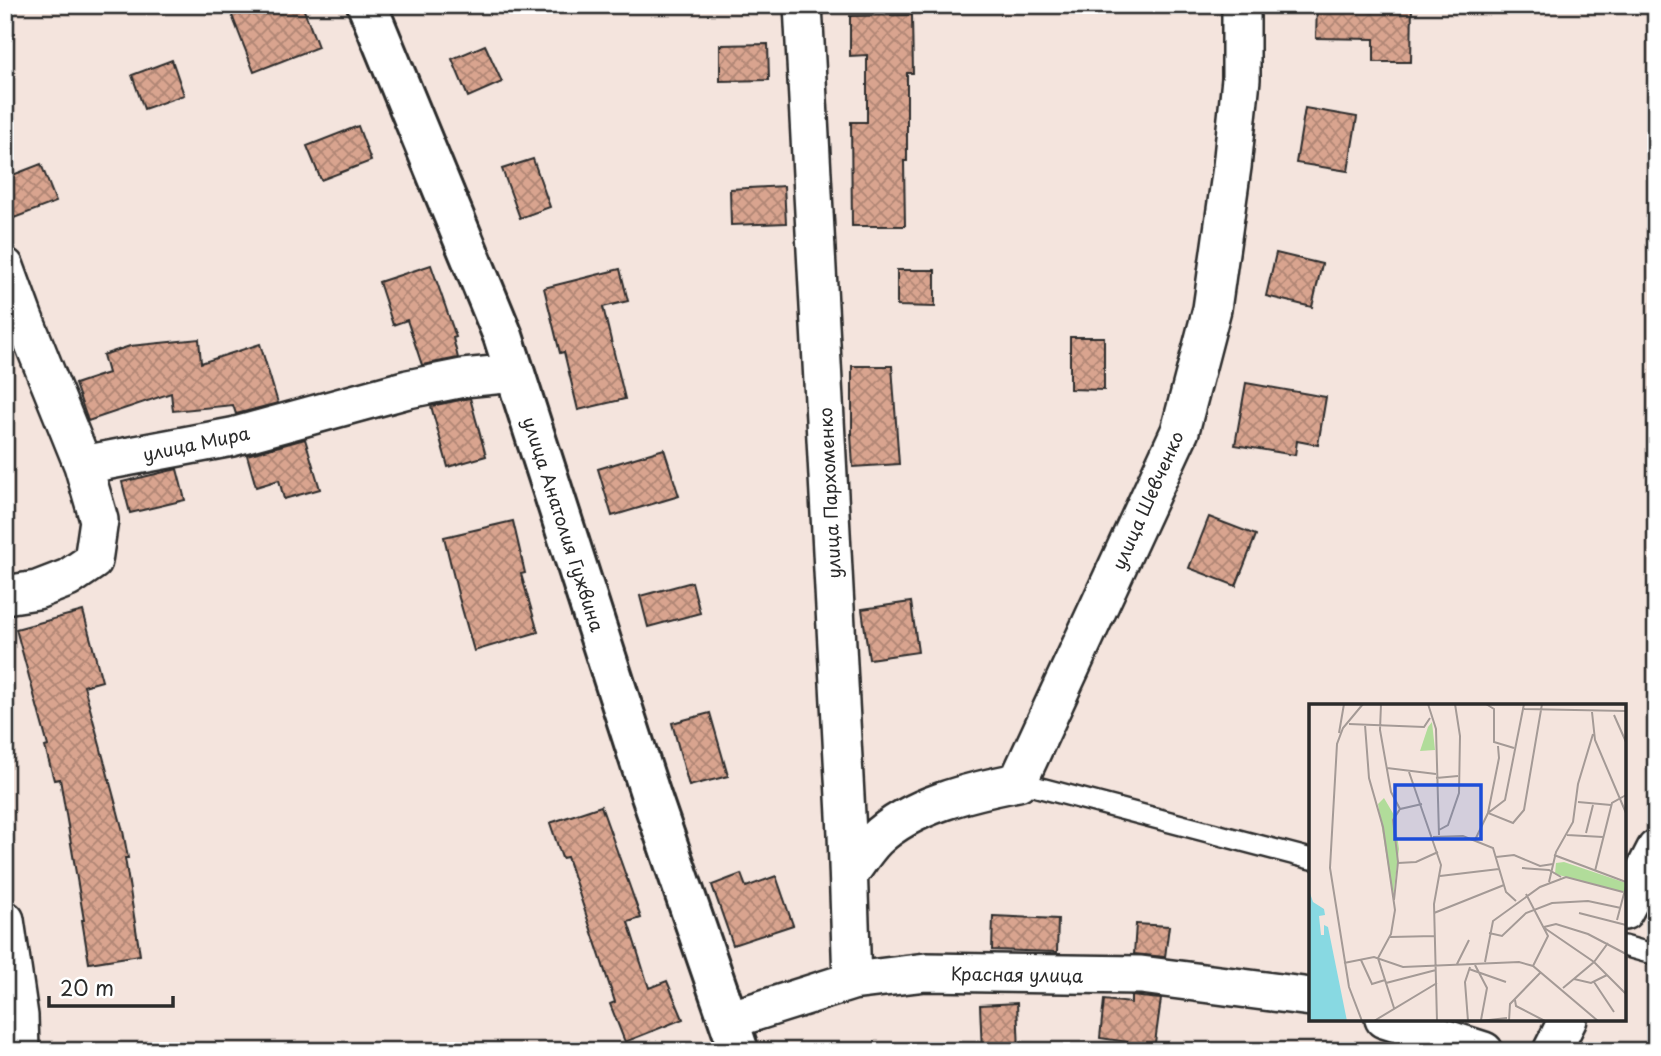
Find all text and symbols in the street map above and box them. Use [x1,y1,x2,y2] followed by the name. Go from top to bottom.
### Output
[811,407,847,579] street label: улица Пархоменко
[516,413,612,636] street label: улица Анатолия Гужвина
[140,418,252,467] street label: улица Мира
[1104,426,1190,574] street label: улица Шевченко
[1309,704,1626,1021] inset map
[951,959,1084,989] street label: Красная улица
[49,965,173,1009] scale bar
[60,971,114,1003] text: 20 m

